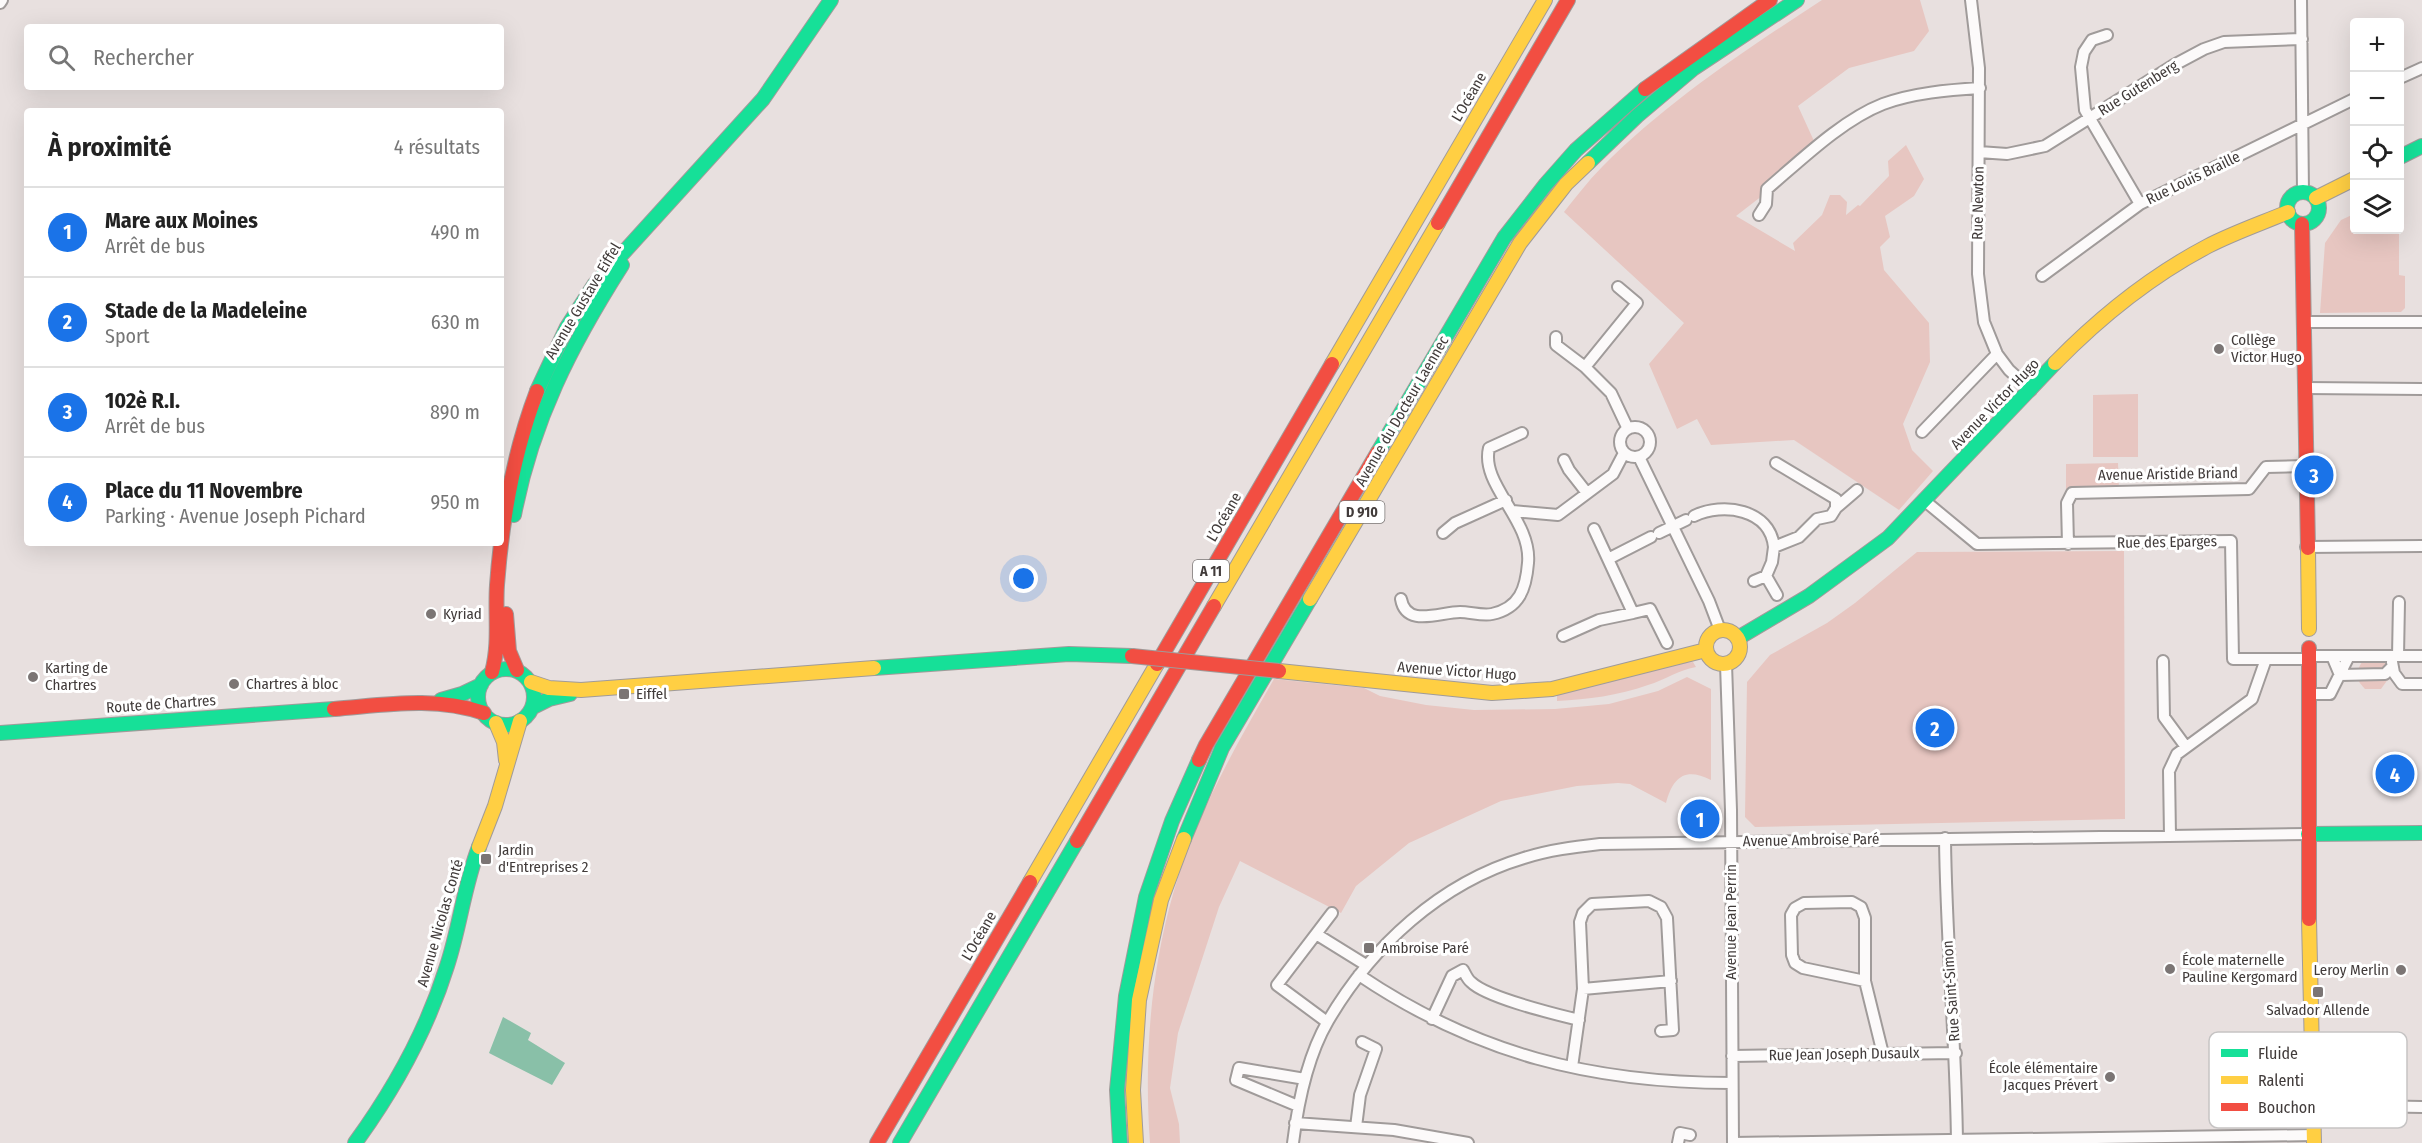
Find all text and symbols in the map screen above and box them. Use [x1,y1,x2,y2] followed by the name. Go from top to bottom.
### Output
[2350,18,2404,234] map controls
[2350,18,2404,72] button: +
[24,24,504,90] search box
[45,41,78,74] icon: search
[93,44,194,71] text: Rechercher
[2095,56,2181,120] street label: Rue Gutenberg
[1448,69,1490,125] street label: L’Océane
[2350,72,2404,126] button: −
[2350,126,2404,180] button: locate
[48,132,171,163] text: À proximité
[394,135,480,159] text: 4 résultats
[2143,148,2243,208] street label: Rue Louis Braille
[1968,166,1988,240] street label: Rue Newton
[2350,180,2404,234] button: layers
[105,207,258,234] text: Mare aux Moines
[63,220,72,244] text: 1
[430,220,480,244] text: 490 m
[105,234,205,258] text: Arrêt de bus
[541,240,625,362] street label: Avenue Gustave Eiffel
[105,297,307,324] text: Stade de la Madeleine
[63,310,72,334] text: 2
[431,310,480,334] text: 630 m
[105,324,150,348] text: Sport
[2231,331,2302,366] place label: Collège Victor Hugo
[1352,332,1453,489] street label: Avenue du Docteur Laennec
[2212,342,2226,356] marker: Collège Victor Hugo
[1947,355,2043,453] street label: Avenue Victor Hugo
[105,387,180,414] text: 102è R.I.
[63,400,72,424] text: 3
[430,400,480,424] text: 890 m
[105,414,205,438] text: Arrêt de bus
[2294,452,2334,498] pin: 3
[2098,464,2238,484] street label: Avenue Aristide Briand
[105,477,303,504] text: Place du 11 Novembre
[1203,489,1245,545] street label: L’Océane
[62,490,73,514] text: 4
[431,490,480,514] text: 950 m
[1340,501,1384,523] road number: D 910
[105,504,366,528] text: Parking · Avenue Joseph Pichard
[2117,532,2217,552] street label: Rue des Eparges
[1193,560,1229,582] road number: A 11
[1009,564,1038,593] your location
[443,605,482,623] place label: Kyriad
[424,607,438,621] marker: Kyriad
[1397,658,1517,684] street label: Avenue Victor Hugo
[45,659,108,694] place label: Karting de Chartres
[26,670,40,684] marker: Karting de Chartres
[246,675,339,693] place label: Chartres à bloc
[227,677,241,691] marker: Chartres à bloc
[636,685,667,703] place label: Eiffel
[617,687,631,701] marker: Eiffel
[106,691,216,717] street label: Route de Chartres
[1916,706,1954,750] pin: 2
[2376,752,2414,796] pin: 4
[1680,796,1720,842] pin: 1
[1743,830,1879,850] street label: Avenue Ambroise Paré
[498,841,589,876] place label: Jardin d'Entreprises 2
[479,852,493,866] marker: Jardin d'Entreprises 2
[413,857,467,989] street label: Avenue Nicolas Conté
[1722,864,1740,980] street label: Avenue Jean Perrin
[958,908,1000,964] street label: L’Océane
[1381,939,1469,957] place label: Ambroise Paré
[1938,940,1964,1042] street label: Rue Saint-Simon
[1362,941,1376,955] marker: Ambroise Paré
[2182,951,2297,986] place label: École maternelle Pauline Kergomard
[2313,961,2389,979] place label: Leroy Merlin
[2163,962,2177,976] marker: École maternelle Pauline Kergomard
[2394,963,2408,977] marker: Leroy Merlin
[2311,985,2325,999] marker: Salvador Allende
[2266,1001,2370,1019] place label: Salvador Allende
[2209,1032,2407,1128] legend
[1768,1044,1920,1064] street label: Rue Jean Joseph Dusaulx
[2258,1044,2298,1063] text: Fluide
[1989,1059,2098,1094] place label: École élémentaire Jacques Prévert
[2103,1070,2117,1084] marker: École élémentaire Jacques Prévert
[2258,1071,2304,1090] text: Ralenti
[2258,1098,2316,1117] text: Bouchon

